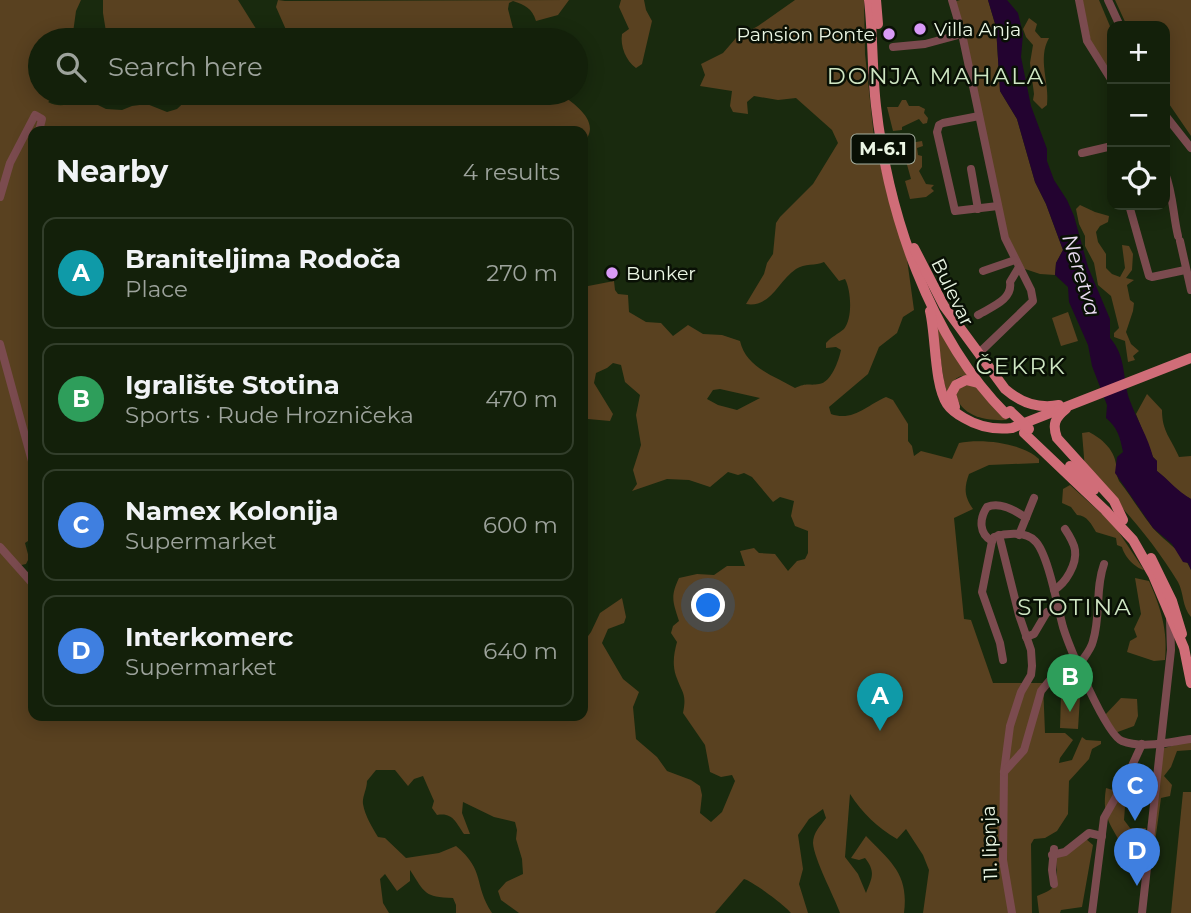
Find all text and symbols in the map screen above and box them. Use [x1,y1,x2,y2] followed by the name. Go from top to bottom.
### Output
[934,18,1021,41] place label: Villa Anja
[912,21,928,37] marker: Villa Anja
[1107,21,1170,210] map controls
[1107,21,1170,84] button: +
[736,23,875,46] place label: Pansion Ponte
[881,26,897,42] marker: Pansion Ponte
[28,28,588,105] search box
[52,48,90,86] icon: search
[108,51,263,83] text: Search here
[827,62,1045,90] district label: DONJA MAHALA
[1107,84,1170,147] button: −
[852,134,914,164] road number: M-6.1
[1107,147,1170,210] button: locate
[56,153,168,190] text: Nearby
[463,158,560,186] text: 4 results
[1057,231,1106,319] water label: Neretva
[125,243,401,275] text: Braniteljima Rodoča
[926,255,979,330] street label: Bulevar
[72,259,90,287] text: A
[486,259,558,287] text: 270 m
[626,262,696,285] place label: Bunker
[604,265,620,281] marker: Bunker
[125,275,188,303] text: Place
[975,352,1067,380] district label: ČEKRK
[125,369,340,401] text: Igralište Stotina
[72,385,90,413] text: B
[485,385,558,413] text: 470 m
[125,401,414,429] text: Sports · Rude Hrozničeka
[125,495,339,527] text: Namex Kolonija
[73,511,89,539] text: C
[483,511,558,539] text: 600 m
[125,527,277,555] text: Supermarket
[691,588,725,622] your location
[1017,593,1133,621] district label: STOTINA
[125,621,293,653] text: Interkomerc
[72,637,91,665] text: D
[483,637,558,665] text: 640 m
[125,653,277,681] text: Supermarket
[1047,654,1093,712] pin: B
[857,673,903,731] pin: A
[1112,763,1158,821] pin: C
[977,805,1002,881] street label: 11. lipnja
[1114,828,1160,886] pin: D

